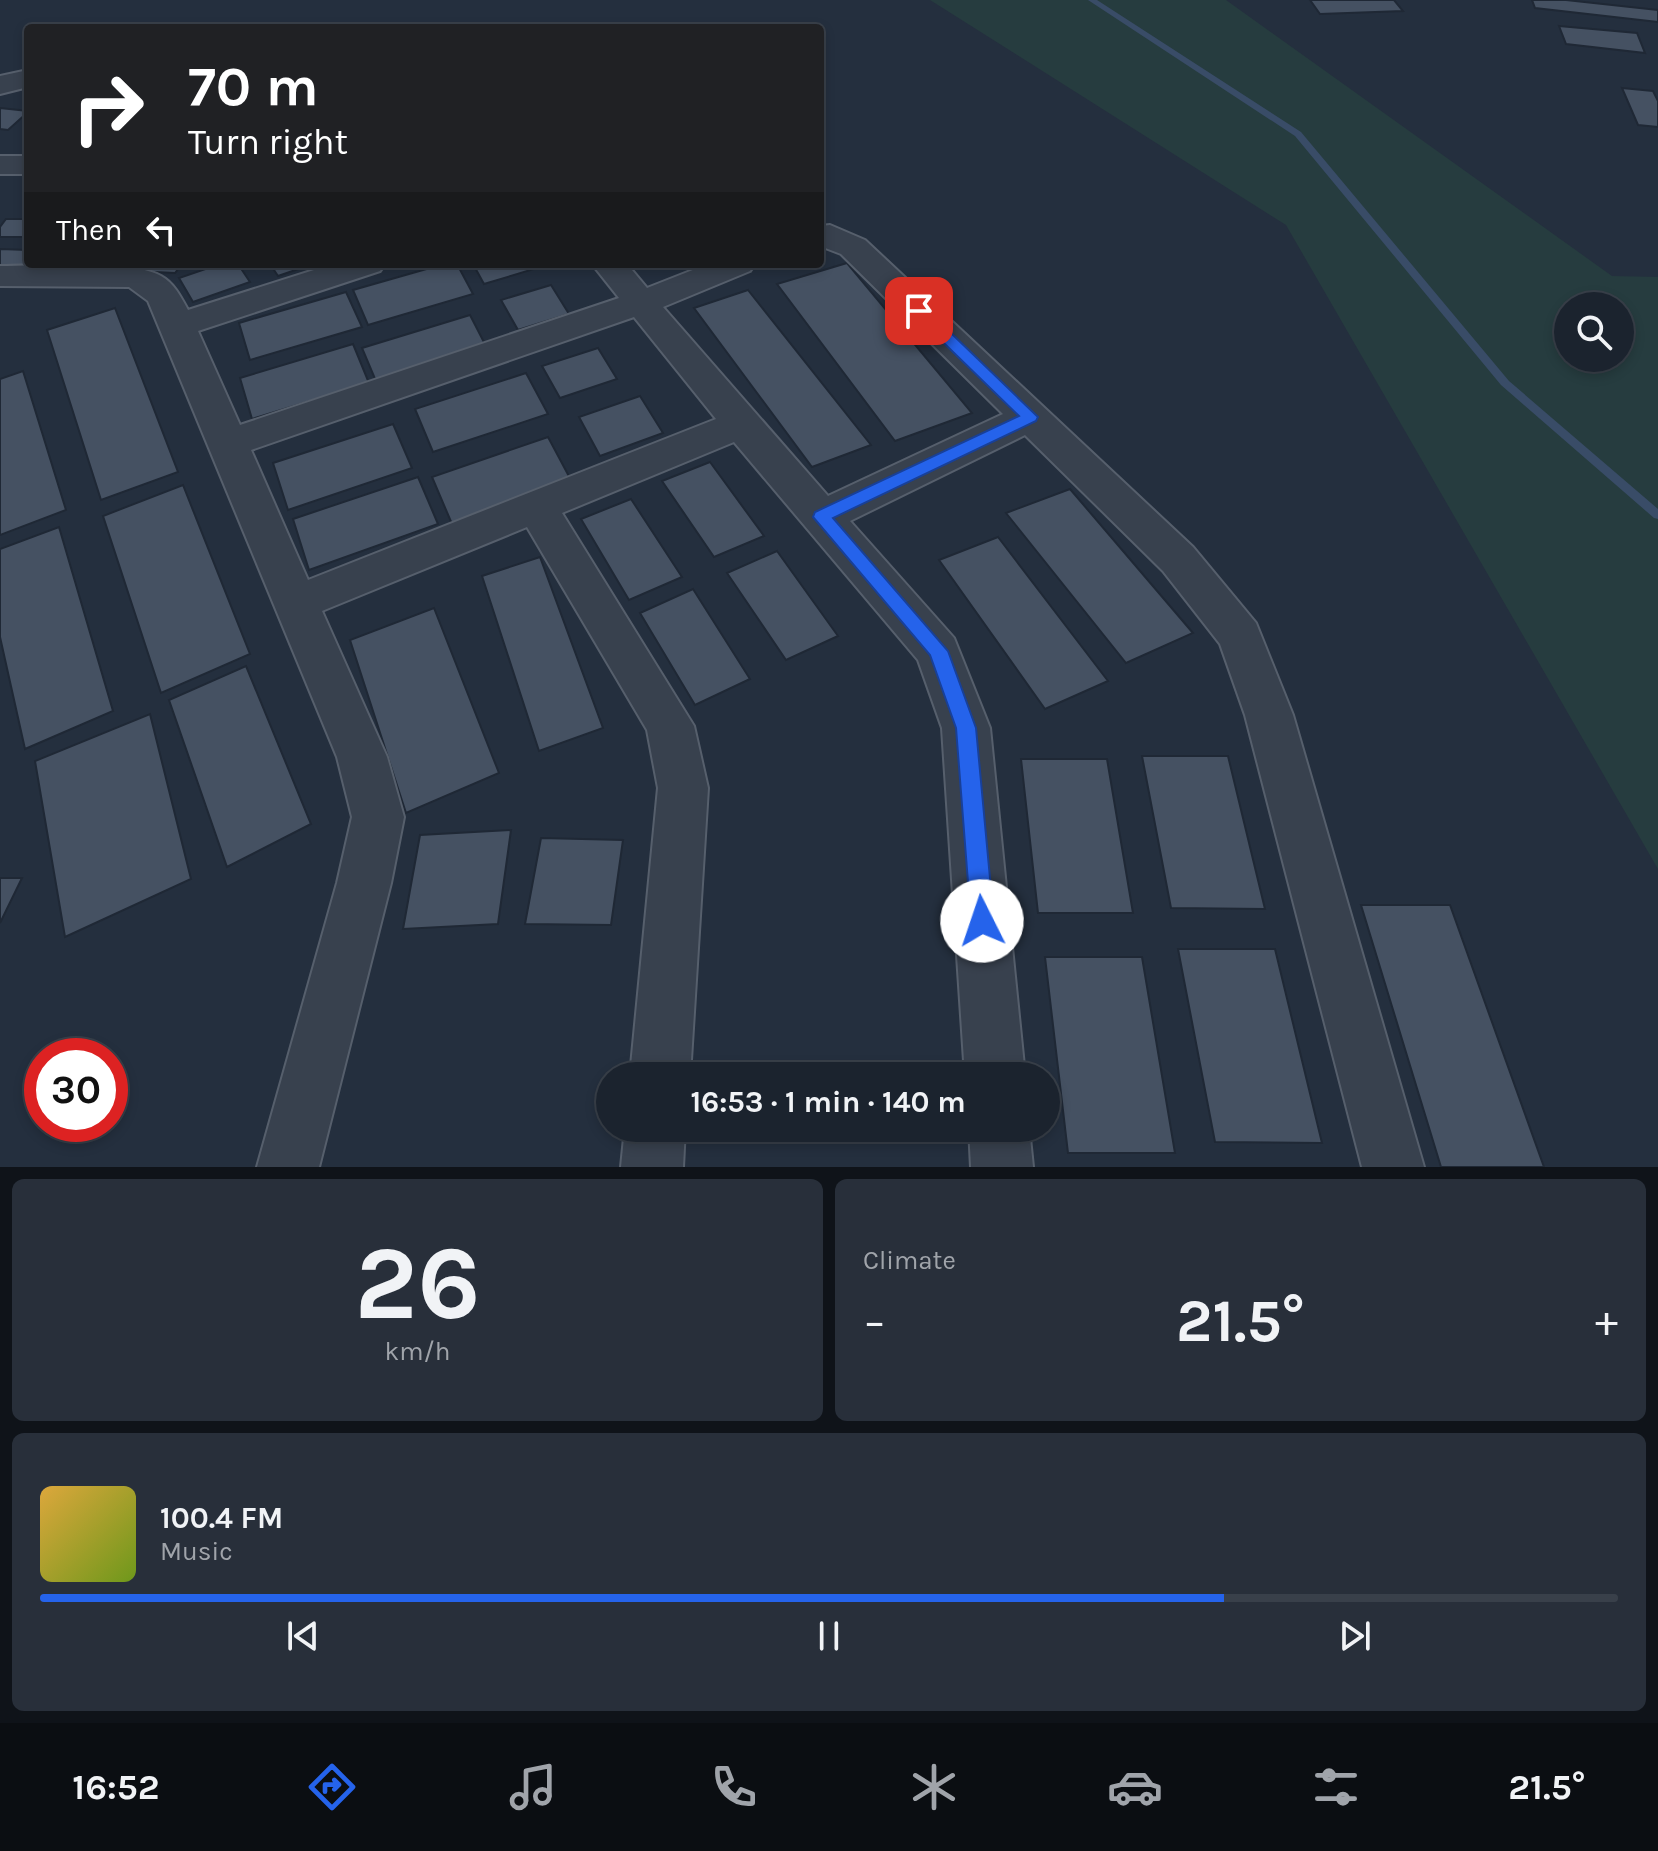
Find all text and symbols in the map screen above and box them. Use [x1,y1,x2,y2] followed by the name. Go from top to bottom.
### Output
[188,54,319,119] text: 70 m
[56,56,160,160] icon: right
[188,121,348,163] text: Turn right
[139,208,183,252] icon: left
[56,212,123,248] text: Then
[885,277,953,345] pin
[897,289,941,333] icon: arrive
[1554,292,1634,372] map controls
[1554,292,1634,372] button: search
[940,879,1024,963] position arrow
[24,1038,128,1142] speed limit sign: 30
[690,1084,966,1120] text: 16:53 · 1 min · 140 m
[354,1223,481,1344] text: 26
[863,1245,956,1276] text: Climate
[1176,1286,1305,1356] text: 21.5°
[863,1296,886,1347] text: −
[1595,1296,1618,1347] text: +
[385,1336,450,1367] text: km/h
[160,1500,283,1536] text: 100.4 FM
[160,1536,233,1567] text: Music
[281,1614,325,1658] icon: previous
[807,1614,851,1658] icon: pause
[1333,1614,1377,1658] icon: next
[304,1759,360,1815] icon: directions
[505,1759,561,1815] icon: music
[706,1759,762,1815] icon: phone
[906,1759,962,1815] icon: climate
[1107,1759,1163,1815] icon: car
[1308,1759,1364,1815] icon: filters
[72,1766,159,1808] text: 16:52
[1508,1766,1586,1808] text: 21.5°

